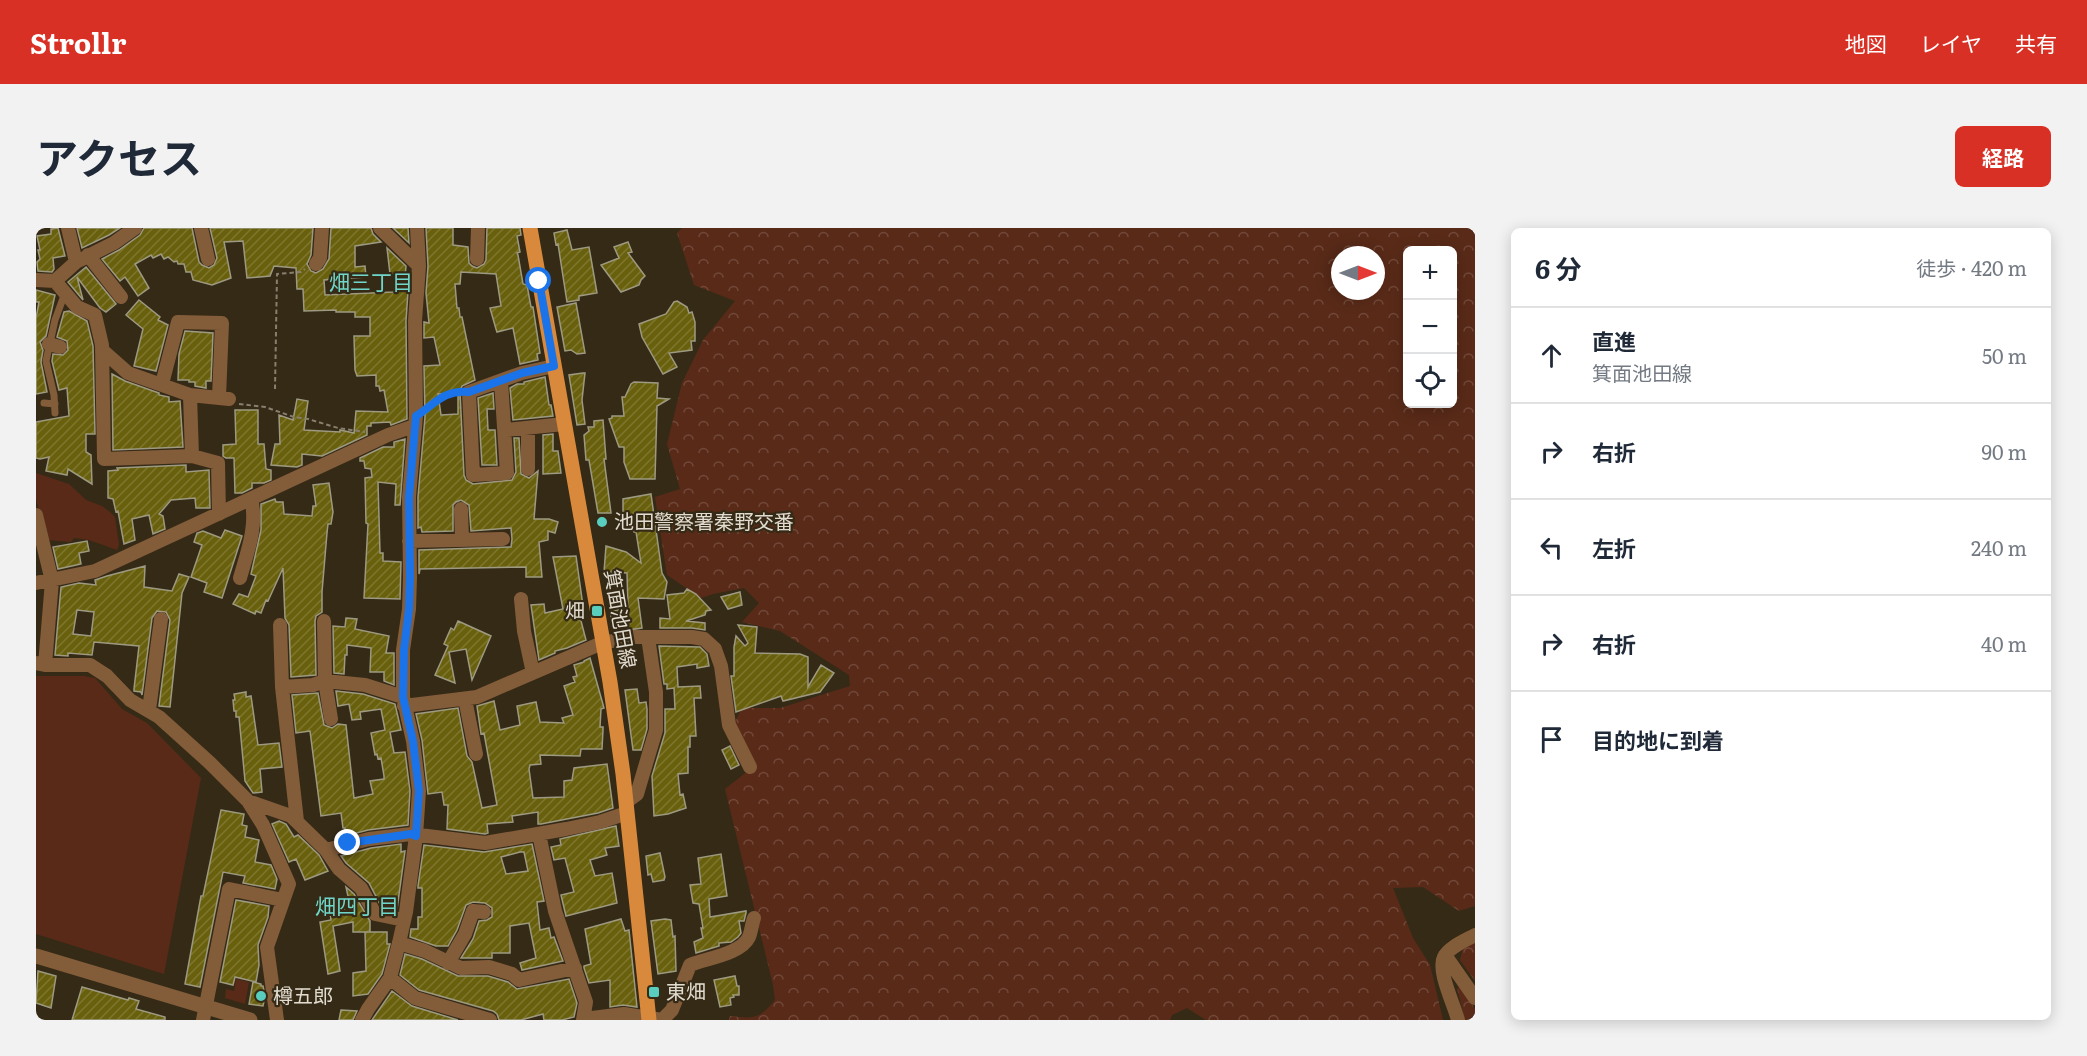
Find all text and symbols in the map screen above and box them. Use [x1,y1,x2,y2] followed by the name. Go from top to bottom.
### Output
[30,21,126,63] text: Strollr
[1845,27,1887,58] text: 地図
[1920,27,1982,58] text: レイヤ
[2015,27,2057,58] text: 共有
[36,125,202,187] text: アクセス
[1955,126,2051,187] button: 経路
[1331,246,1385,300] north arrow
[1403,246,1457,408] map controls
[1403,246,1457,300] button: +
[1535,248,1581,287] text: 6 分
[1916,252,2027,282] text: 徒歩 · 420 m
[329,265,413,296] district label: 畑三丁目
[525,267,551,293] route start
[1403,300,1457,354] button: −
[1592,324,1636,357] text: 直進
[1535,339,1568,372] icon: ahead
[1982,340,2027,370] text: 50 m
[1403,354,1457,408] button: locate
[1592,357,1692,387] text: 箕面池田線
[1535,435,1568,468] icon: right
[1592,435,1636,468] text: 右折
[1982,436,2027,466] text: 90 m
[614,505,794,535] place label: 池田警察署秦野交番
[595,515,609,529] marker: 池田警察署秦野交番
[1535,531,1568,564] icon: left
[1592,531,1636,564] text: 左折
[1971,532,2027,562] text: 240 m
[599,567,645,670] street label: 箕面池田線
[565,594,585,624] place label: 畑
[590,604,604,618] marker: 畑
[1535,627,1568,660] icon: right
[1592,627,1636,660] text: 右折
[1981,628,2027,658] text: 40 m
[1535,723,1568,756] icon: arrive
[1592,723,1724,756] text: 目的地に到着
[334,829,360,855] route end
[315,889,399,920] district label: 畑四丁目
[666,975,706,1005] place label: 東畑
[273,979,333,1009] place label: 樽五郎
[647,985,661,999] marker: 東畑
[254,989,268,1003] marker: 樽五郎

